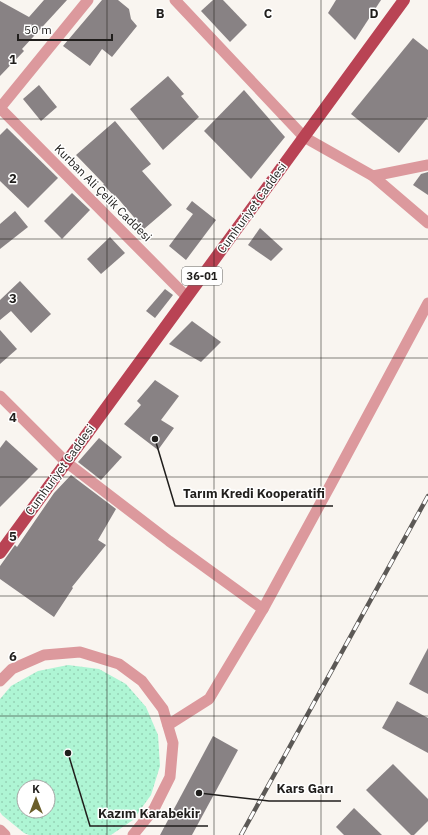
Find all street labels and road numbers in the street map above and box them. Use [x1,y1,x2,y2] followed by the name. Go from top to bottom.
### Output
[52,141,155,244] street label: Kurban Ali Çelik Caddesi
[214,159,290,256] street label: Cumhuriyet Caddesi
[182,267,222,285] road number: 36-01
[22,421,98,518] street label: Cumhuriyet Caddesi

